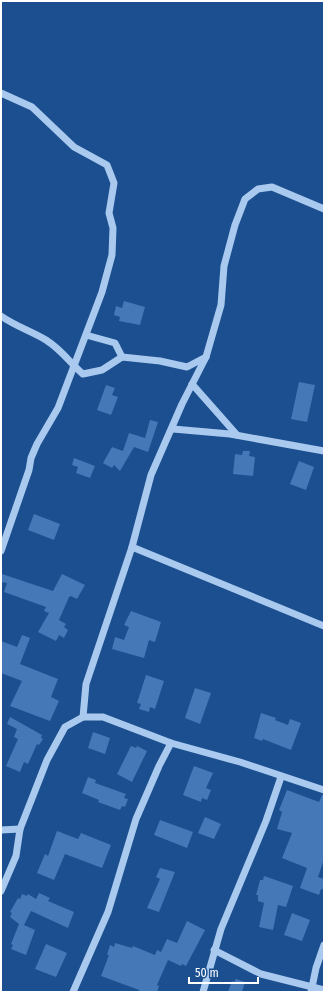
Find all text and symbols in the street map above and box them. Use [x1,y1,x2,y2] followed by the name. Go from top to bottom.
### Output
[189,959,258,985] scale bar
[195,966,219,980] text: 50 m

